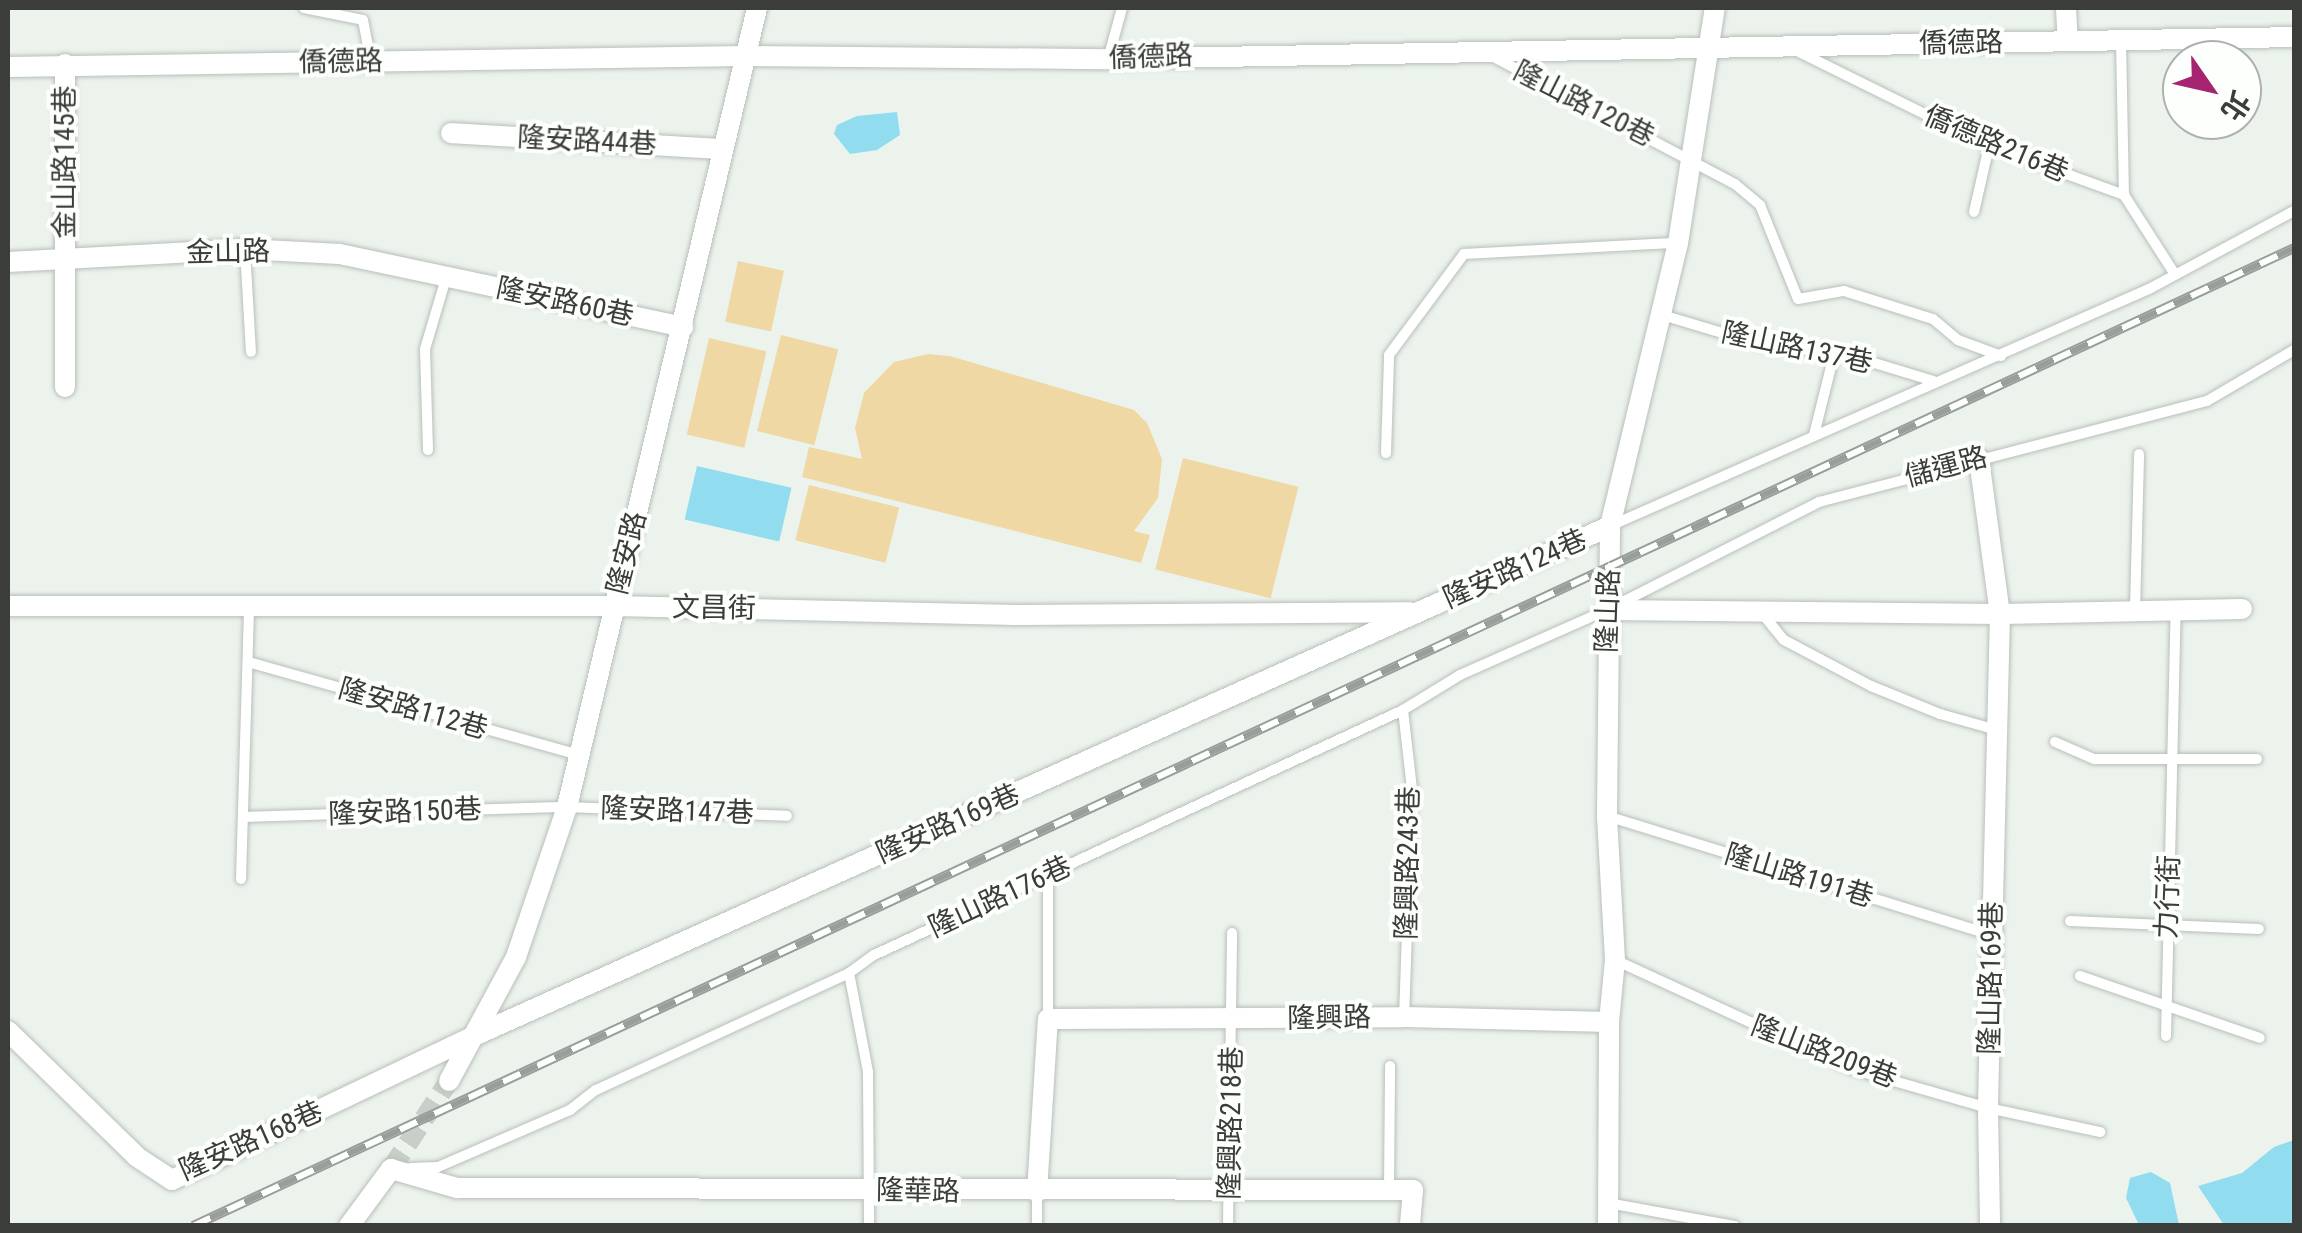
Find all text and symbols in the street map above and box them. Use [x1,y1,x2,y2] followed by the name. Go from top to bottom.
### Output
[1919,25,2003,61] street label: 僑德路
[1108,39,1194,75] street label: 僑德路
[2162,40,2262,140] north arrow
[299,44,383,80] street label: 僑德路
[1508,54,1660,154] street label: 隆山路120巷
[48,85,82,239] street label: 金山路145巷
[2214,85,2257,127] text: 北
[1919,99,2073,189] street label: 僑德路216巷
[516,121,658,161] street label: 隆安路44巷
[186,234,270,270] street label: 金山路
[493,271,637,333] street label: 隆安路60巷
[1718,316,1876,380] street label: 隆山路137巷
[1901,440,1991,494] street label: 儲運路
[601,508,653,598] street label: 隆安路
[1438,522,1592,616] street label: 隆安路124巷
[1590,568,1626,654] street label: 隆山路
[672,590,756,626] street label: 文昌街
[335,672,491,746] street label: 隆安路112巷
[871,777,1025,871] street label: 隆安路169巷
[1390,786,1426,940] street label: 隆興路243巷
[600,792,754,830] street label: 隆安路147巷
[328,793,482,831] street label: 隆安路150巷
[1721,837,1877,915] street label: 隆山路191巷
[923,849,1077,945] street label: 隆山路176巷
[2150,854,2186,940] street label: 力行街
[1973,901,2009,1055] street label: 隆山路169巷
[1287,1000,1371,1036] street label: 隆興路
[1746,1009,1902,1095] street label: 隆山路209巷
[1213,1046,1249,1200] street label: 隆興路218巷
[174,1094,328,1188] street label: 隆安路168巷
[876,1173,960,1209] street label: 隆華路

